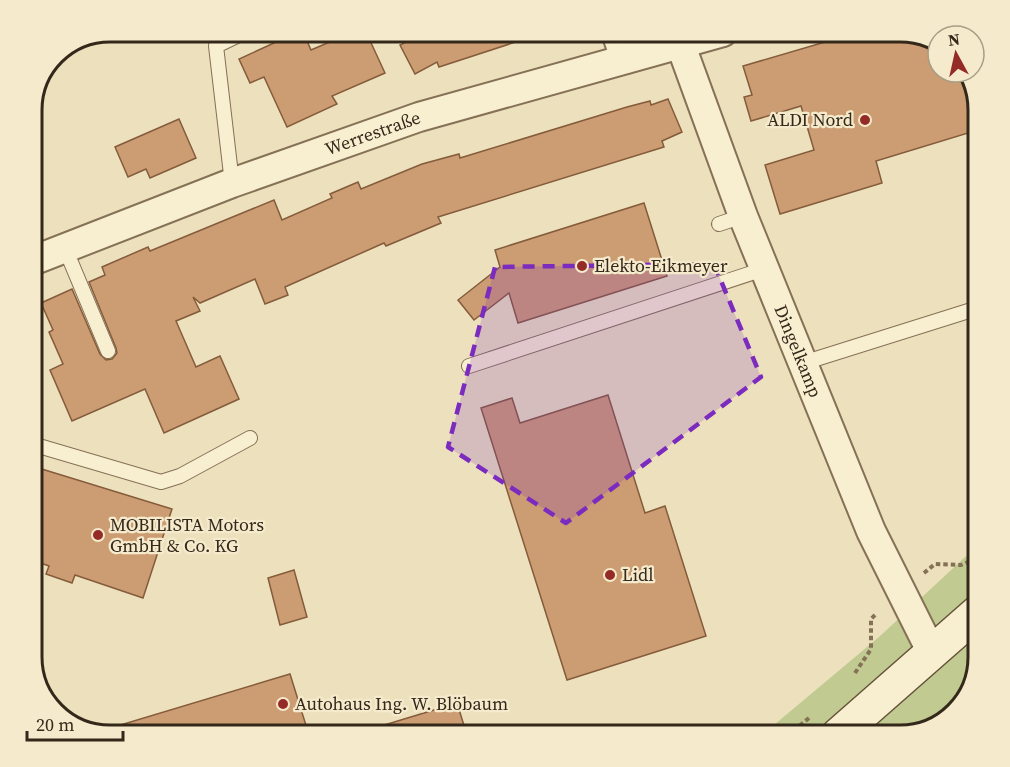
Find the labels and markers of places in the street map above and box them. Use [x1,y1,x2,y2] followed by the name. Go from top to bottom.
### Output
[767,107,853,132] place label: ALDI Nord
[858,113,872,127] marker: ALDI Nord
[594,253,728,278] place label: Elekto-Eikmeyer
[575,259,589,273] marker: Elekto-Eikmeyer
[110,512,264,558] place label: MOBILISTA Motors GmbH & Co. KG
[91,528,105,542] marker: MOBILISTA Motors GmbH & Co. KG
[622,562,654,587] place label: Lidl
[603,568,617,582] marker: Lidl
[295,691,508,716] place label: Autohaus Ing. W. Blöbaum
[276,697,290,711] marker: Autohaus Ing. W. Blöbaum

